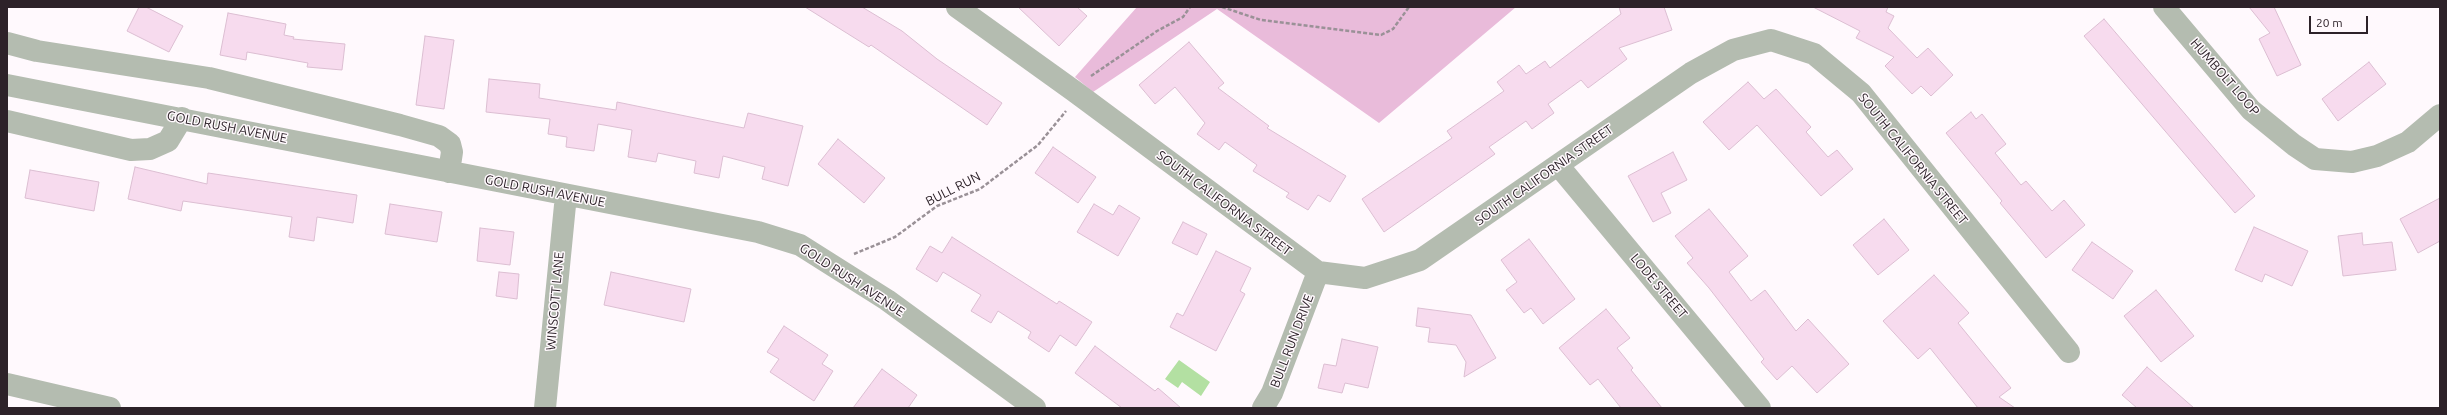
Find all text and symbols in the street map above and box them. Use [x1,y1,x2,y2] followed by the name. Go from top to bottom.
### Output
[2311,8,2370,34] scale bar
[2316,16,2343,29] text: 20 m
[2187,35,2263,119] street label: HUMBOLT LOOP
[1855,90,1971,228] street label: SOUTH CALIFORNIA STREET
[166,108,288,146] street label: GOLD RUSH AVENUE
[1472,121,1616,229] street label: SOUTH CALIFORNIA STREET
[1154,147,1294,259] street label: SOUTH CALIFORNIA STREET
[923,169,983,209] street label: BULL RUN
[484,172,606,210] street label: GOLD RUSH AVENUE
[797,240,907,320] street label: GOLD RUSH AVENUE
[1627,250,1691,322] street label: LODE STREET
[543,251,567,351] street label: WINSCOTT LANE
[1267,292,1317,390] street label: BULL RUN DRIVE

